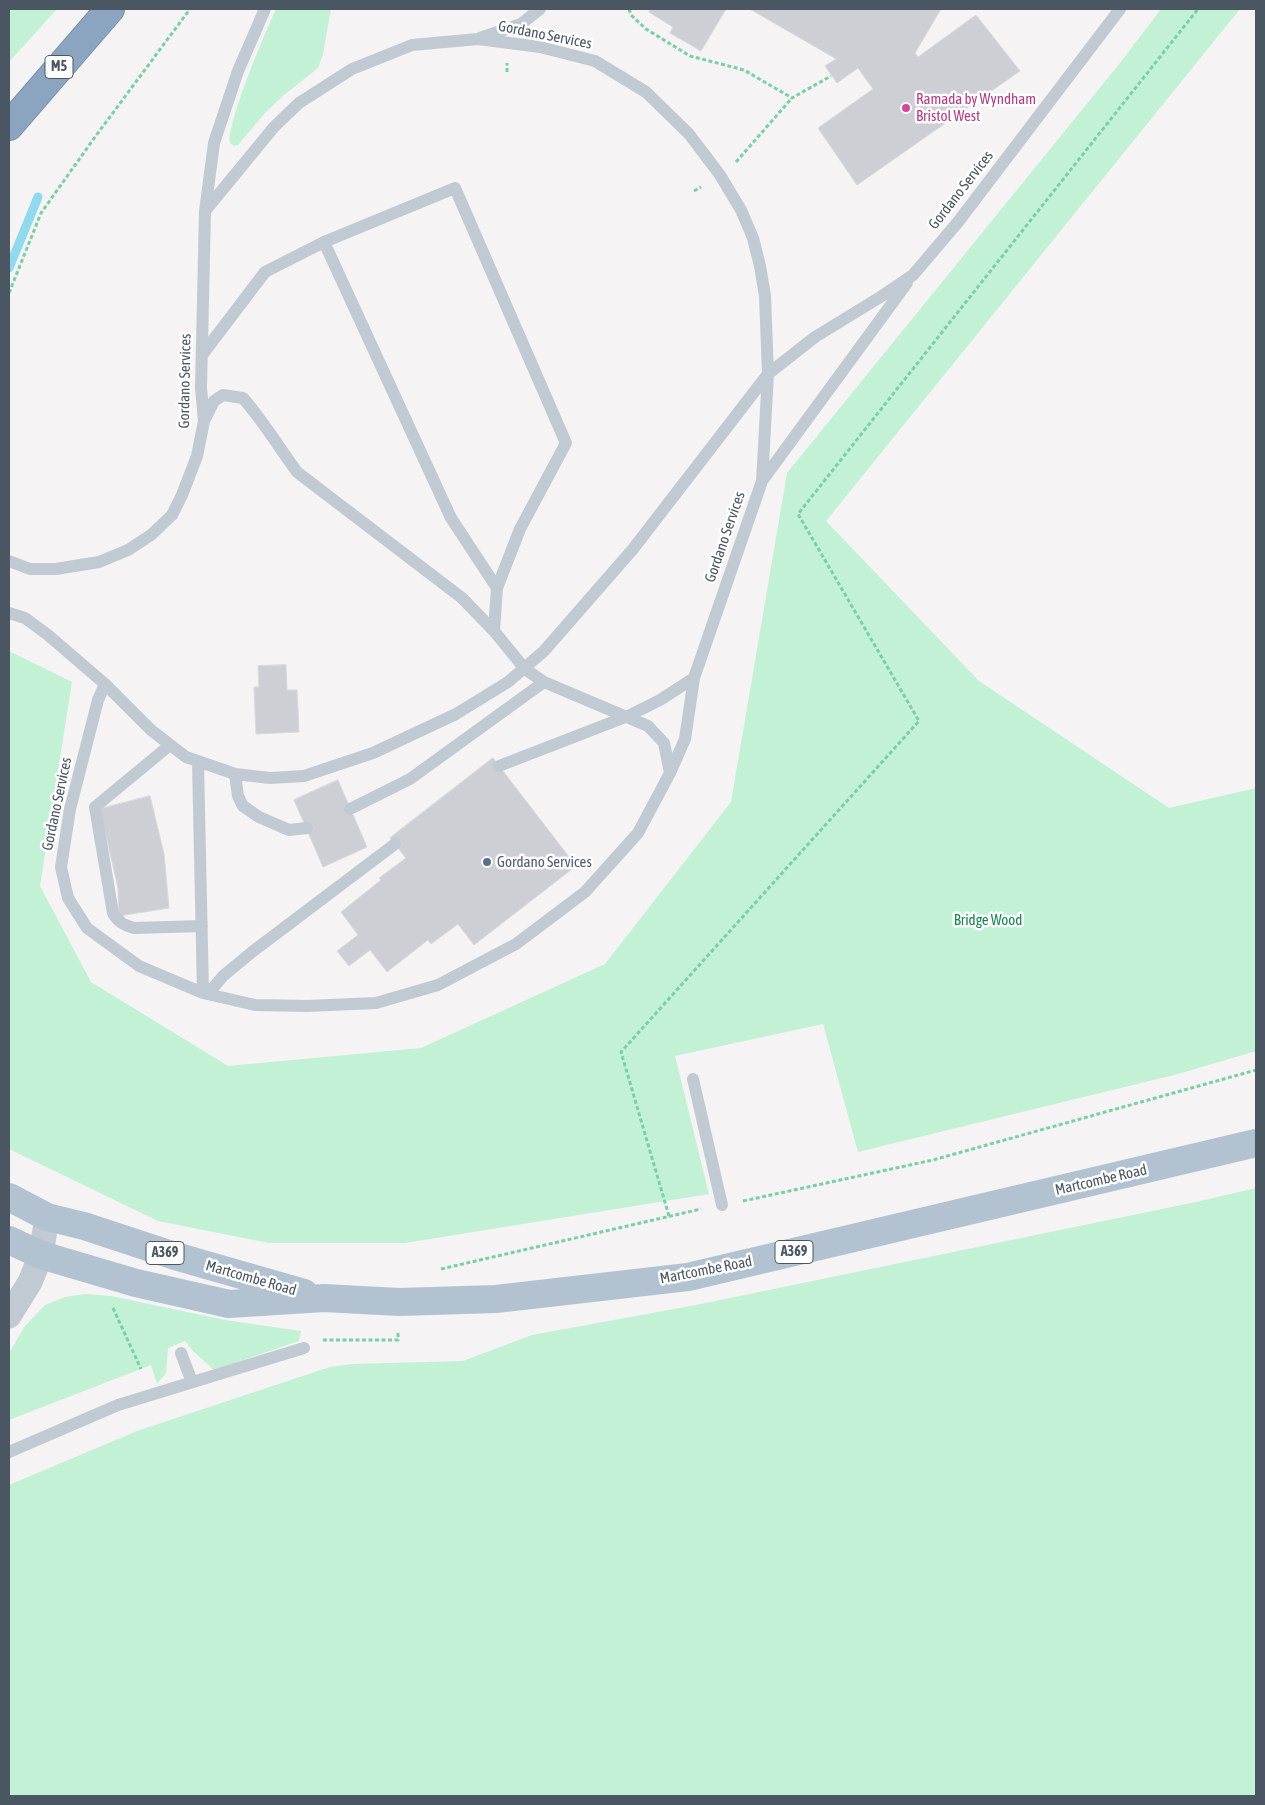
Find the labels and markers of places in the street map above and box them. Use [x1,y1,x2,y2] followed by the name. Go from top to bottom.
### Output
[916,90,1036,125] place label: Ramada by Wyndham Bristol West
[900,102,912,114] marker: Ramada by Wyndham Bristol West
[497,853,592,871] place label: Gordano Services
[481,856,493,868] marker: Gordano Services

